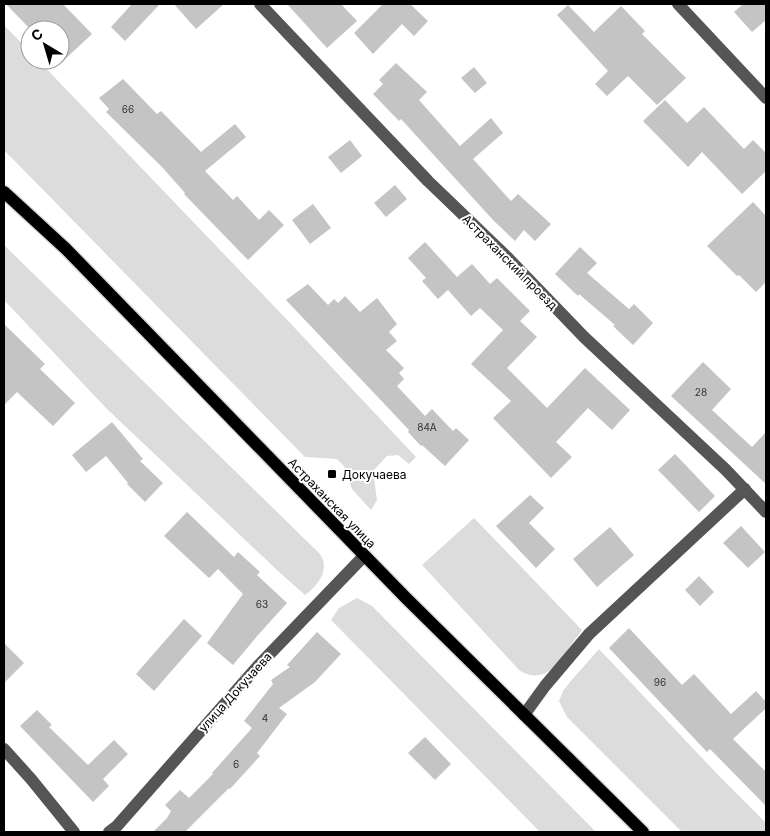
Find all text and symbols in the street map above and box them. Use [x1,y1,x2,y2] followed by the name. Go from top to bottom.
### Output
[20,20,70,70] north arrow
[27,24,46,44] text: С
[122,103,134,115] house number: 66
[459,211,561,313] street label: Астраханский проезд
[695,386,707,398] house number: 28
[417,421,437,433] house number: 84А
[285,455,379,551] street label: Астраханская улица
[342,467,406,482] place label: Докучаева
[326,468,338,480] marker: Докучаева
[256,598,268,610] house number: 63
[195,649,275,735] street label: улица Докучаева
[654,676,666,688] house number: 96
[262,712,268,724] house number: 4
[233,758,239,770] house number: 6

